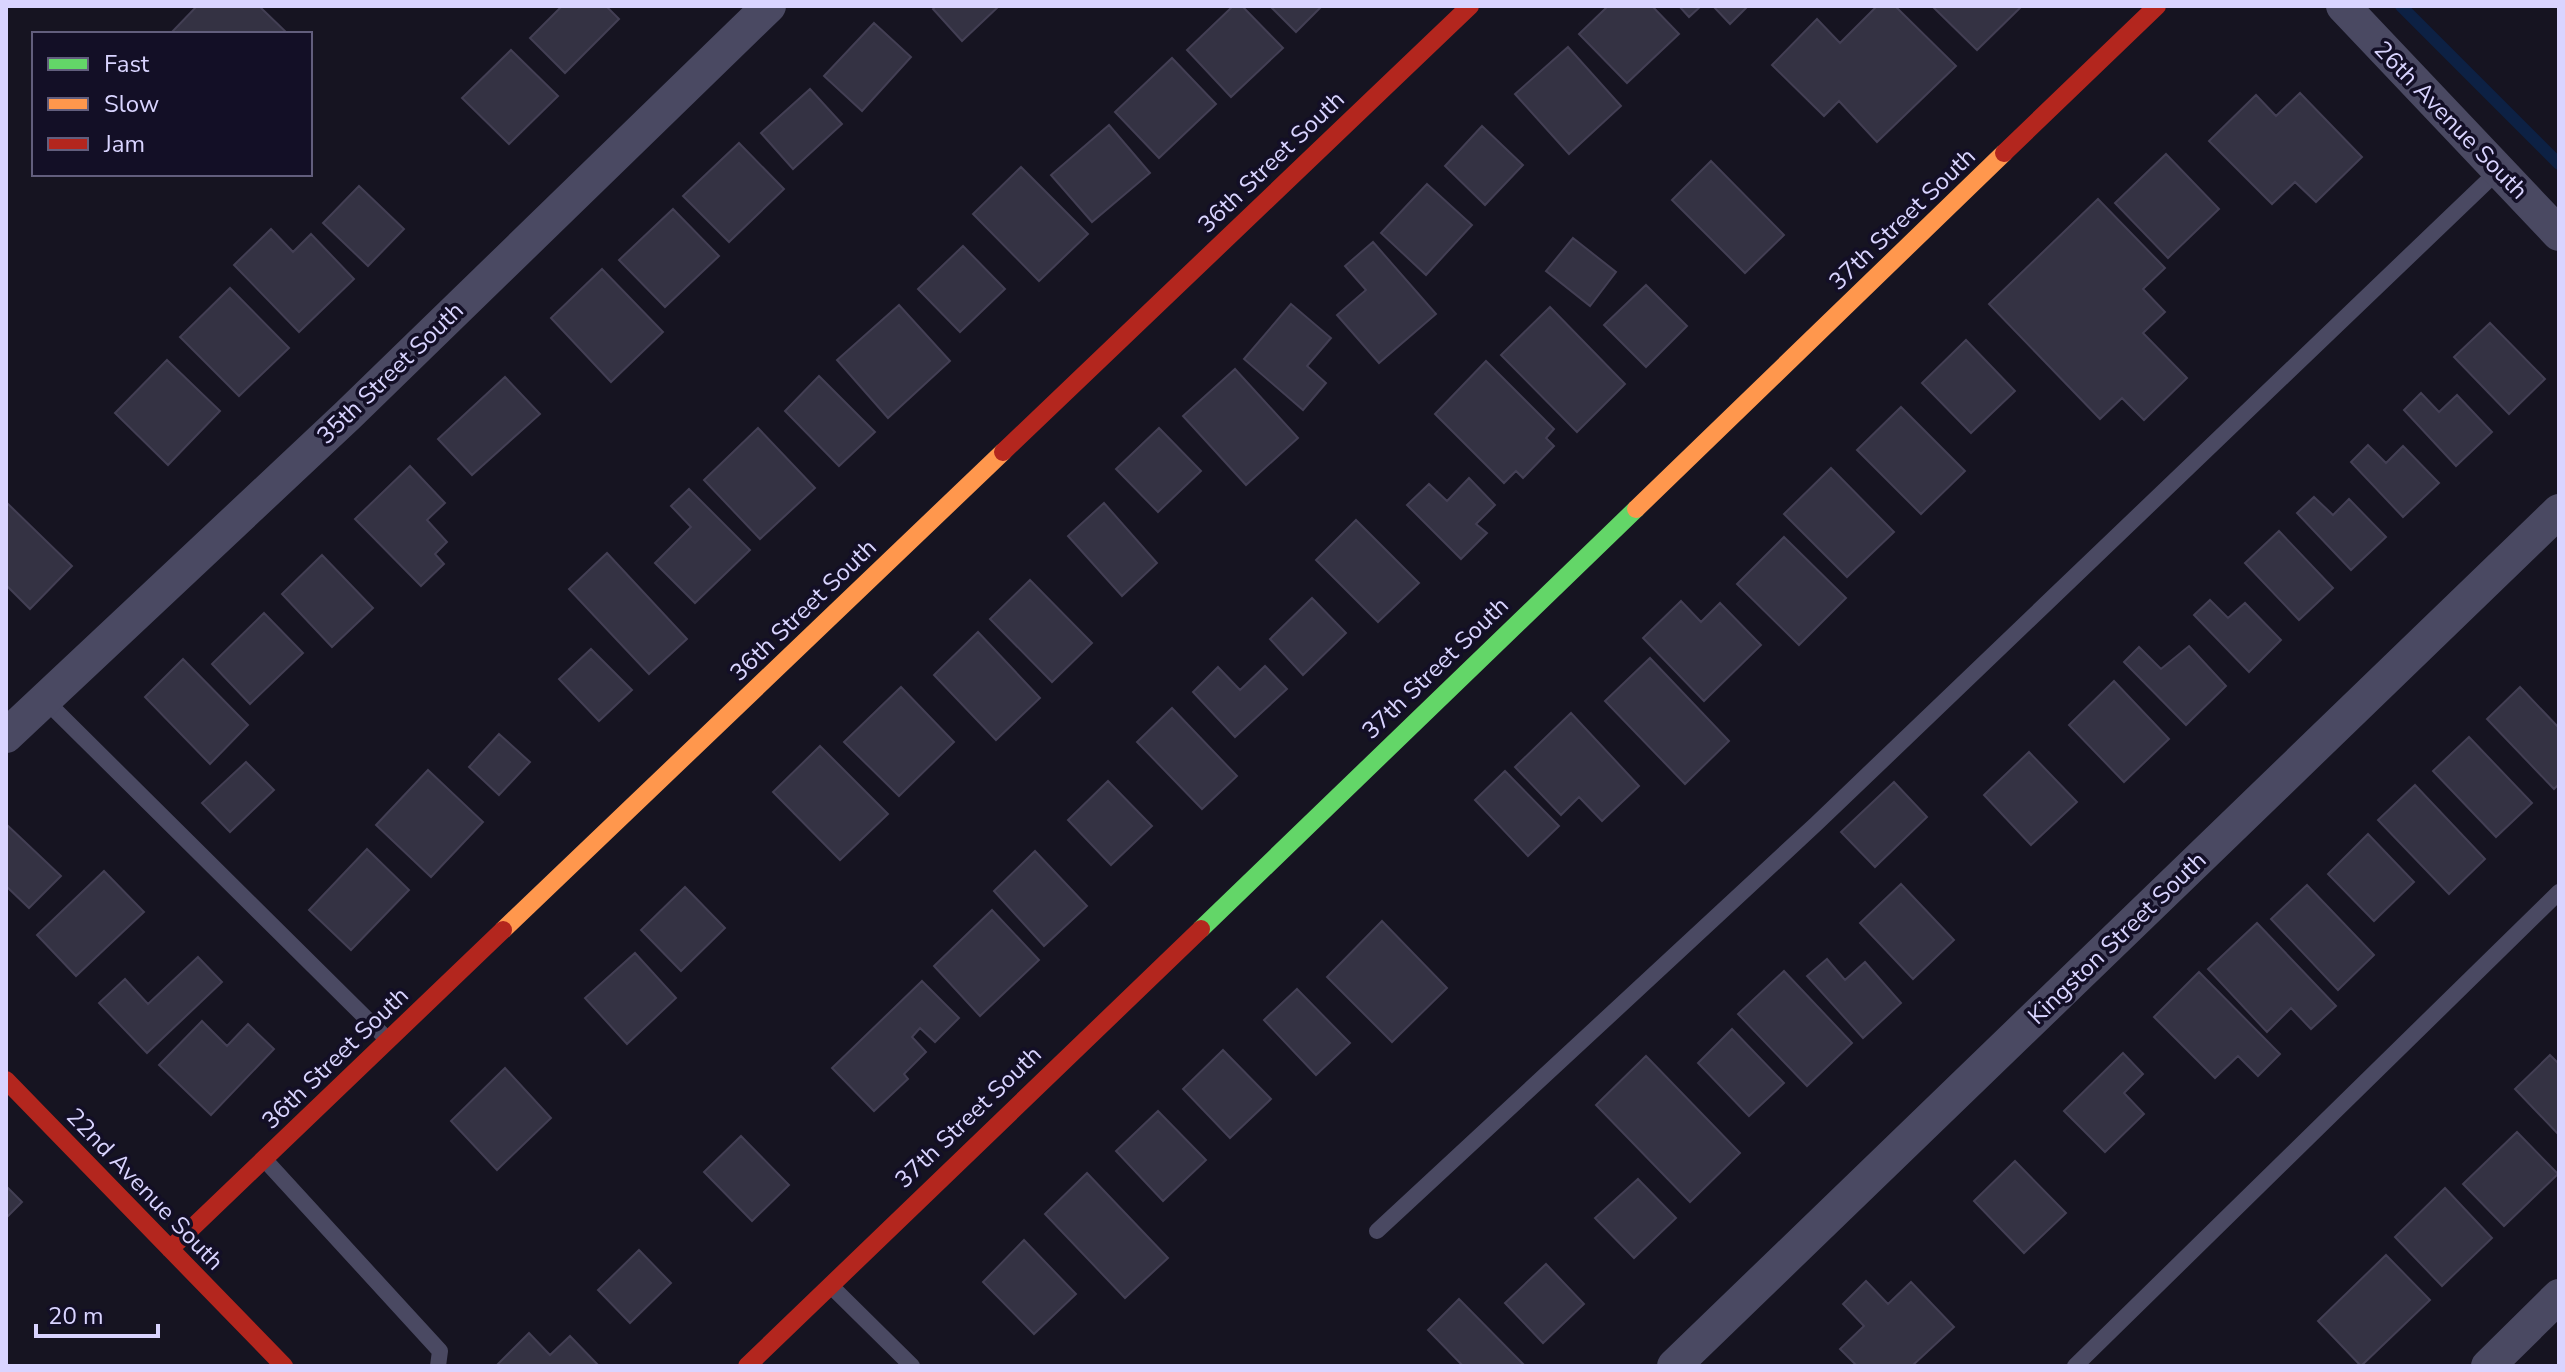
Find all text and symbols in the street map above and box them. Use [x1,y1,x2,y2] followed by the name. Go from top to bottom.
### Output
[32,32,312,176] legend
[2367,34,2535,206] street label: 26th Avenue South
[104,48,150,80] text: Fast
[1191,84,1351,240] street label: 36th Street South
[104,88,159,120] text: Slow
[103,128,145,160] text: Jam
[1822,141,1982,297] street label: 37th Street South
[310,295,470,451] street label: 35th Street South
[723,532,883,688] street label: 36th Street South
[1355,590,1515,746] street label: 37th Street South
[2021,844,2213,1032] street label: Kingston Street South
[255,980,415,1136] street label: 36th Street South
[888,1039,1048,1195] street label: 37th Street South
[59,1101,231,1277] street label: 22nd Avenue South
[36,1288,158,1338] scale bar
[48,1300,104,1332] text: 20 m

